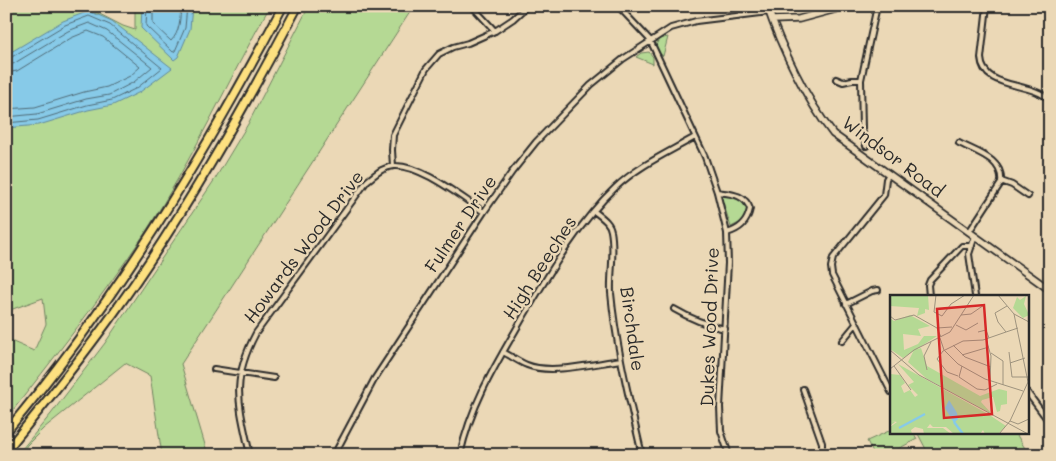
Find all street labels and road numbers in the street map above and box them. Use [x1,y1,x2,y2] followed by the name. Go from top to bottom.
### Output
[838,110,949,202] street label: Windsor Road
[238,165,369,328] street label: Howards Wood Drive
[419,170,502,277] street label: Fulmer Drive
[497,211,582,324] street label: High Beeches
[694,247,724,407] street label: Dukes Wood Drive
[615,285,651,372] street label: Birchdale

